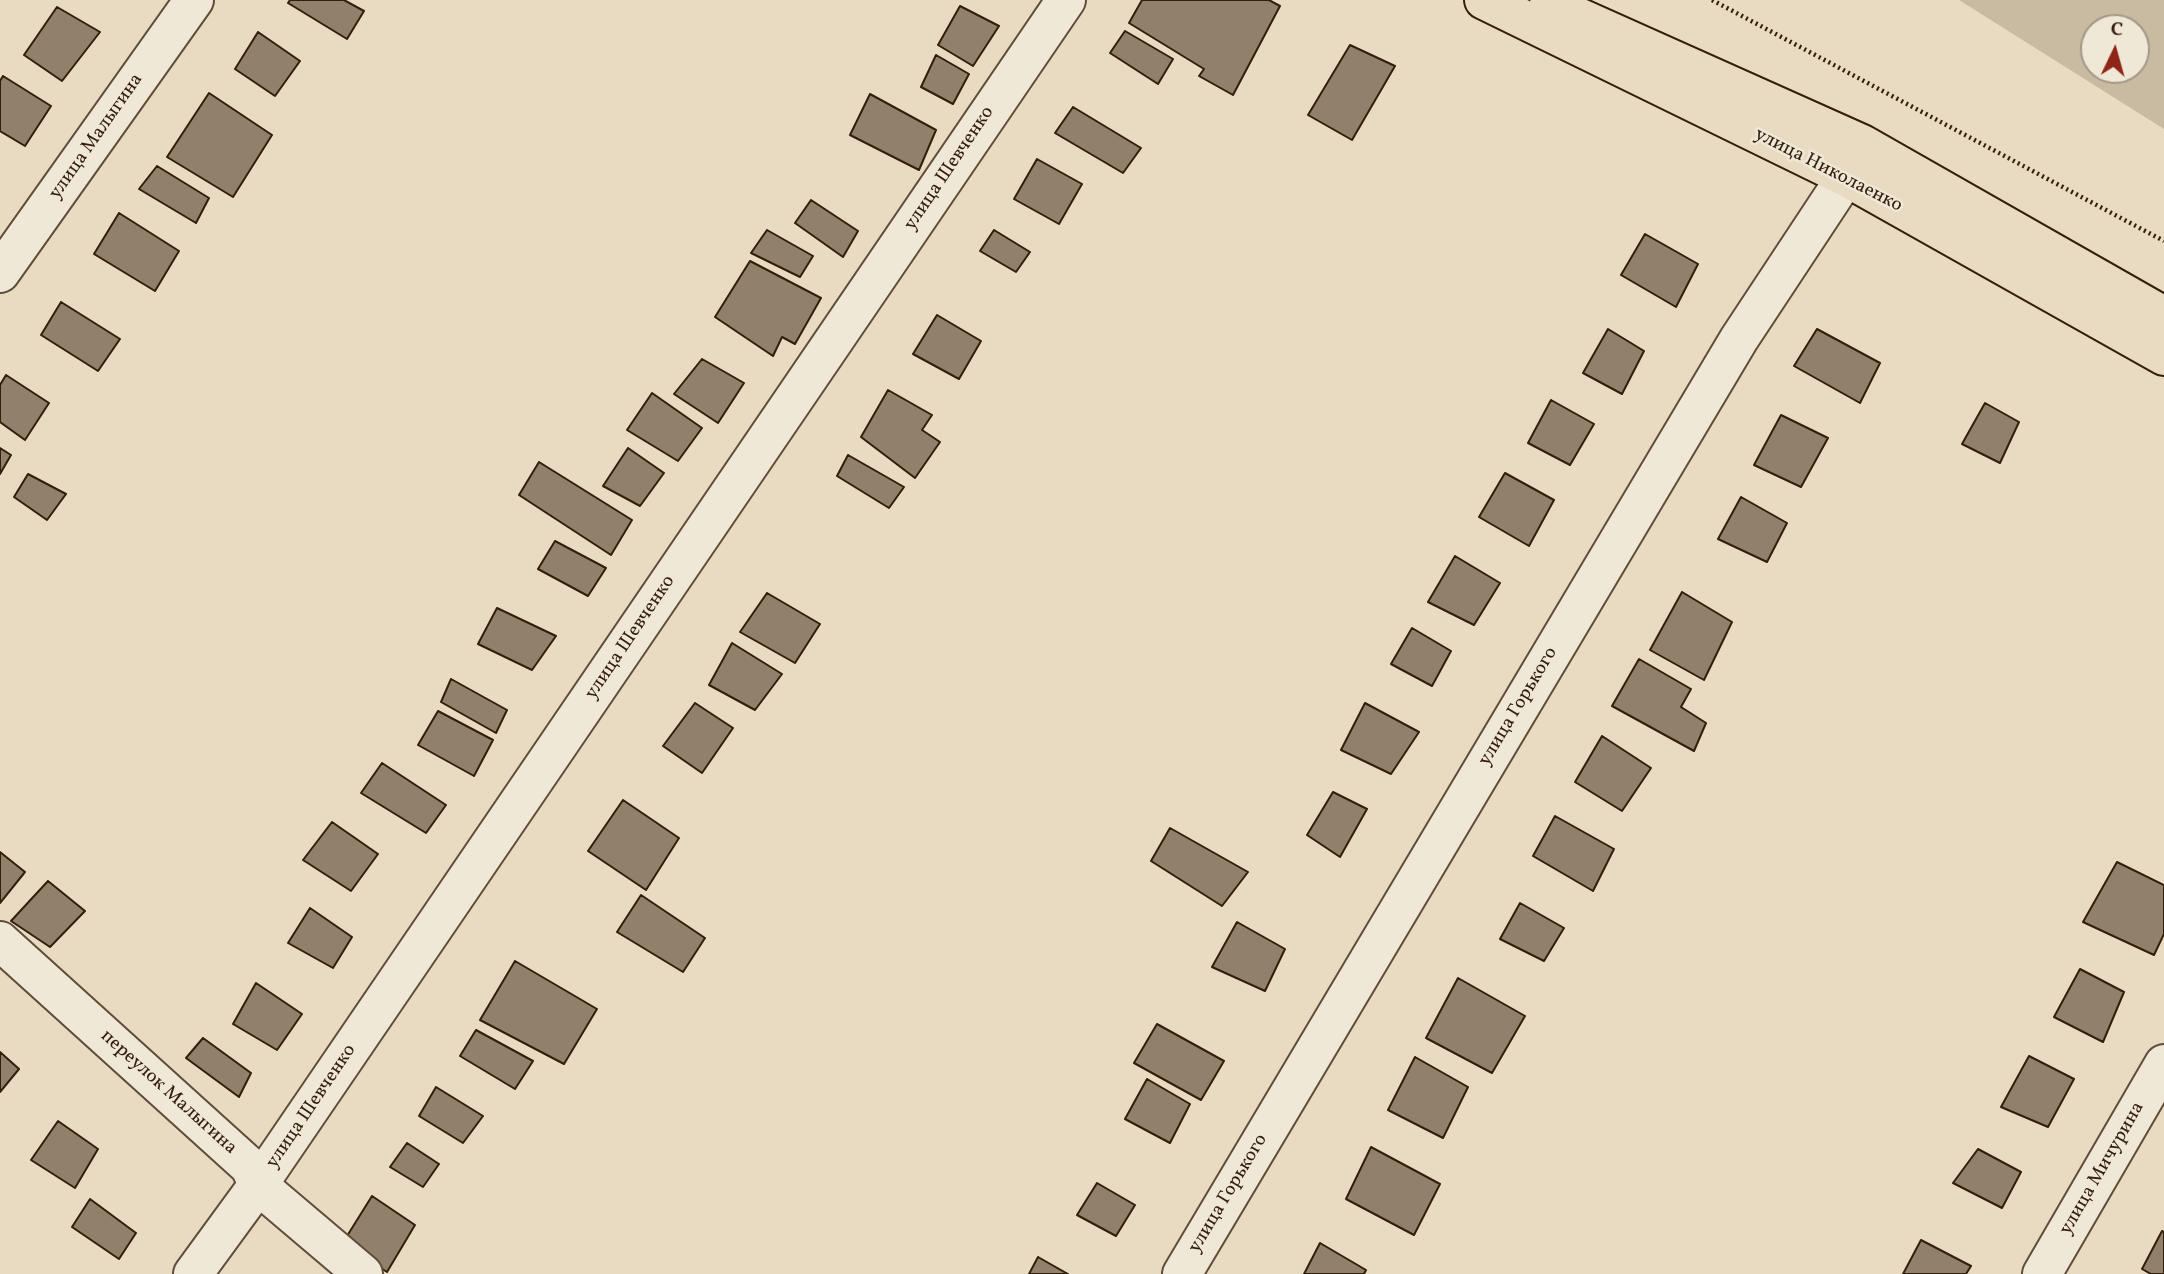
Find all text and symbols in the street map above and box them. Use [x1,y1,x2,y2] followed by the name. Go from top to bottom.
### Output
[2080,14,2150,84] north arrow
[2109,17,2124,44] text: С
[45,70,149,204] street label: улица Малыгина
[900,103,1000,235] street label: улица Шевченко
[1750,124,1906,218] street label: улица Николаенко
[581,572,681,704] street label: улица Шевченко
[1475,644,1563,770] street label: улица Горького
[95,1026,241,1160] street label: переулок Малыгина
[262,1041,362,1173] street label: улица Шевченко
[2056,1098,2150,1240] street label: улица Мичурина
[1185,1131,1273,1257] street label: улица Горького

